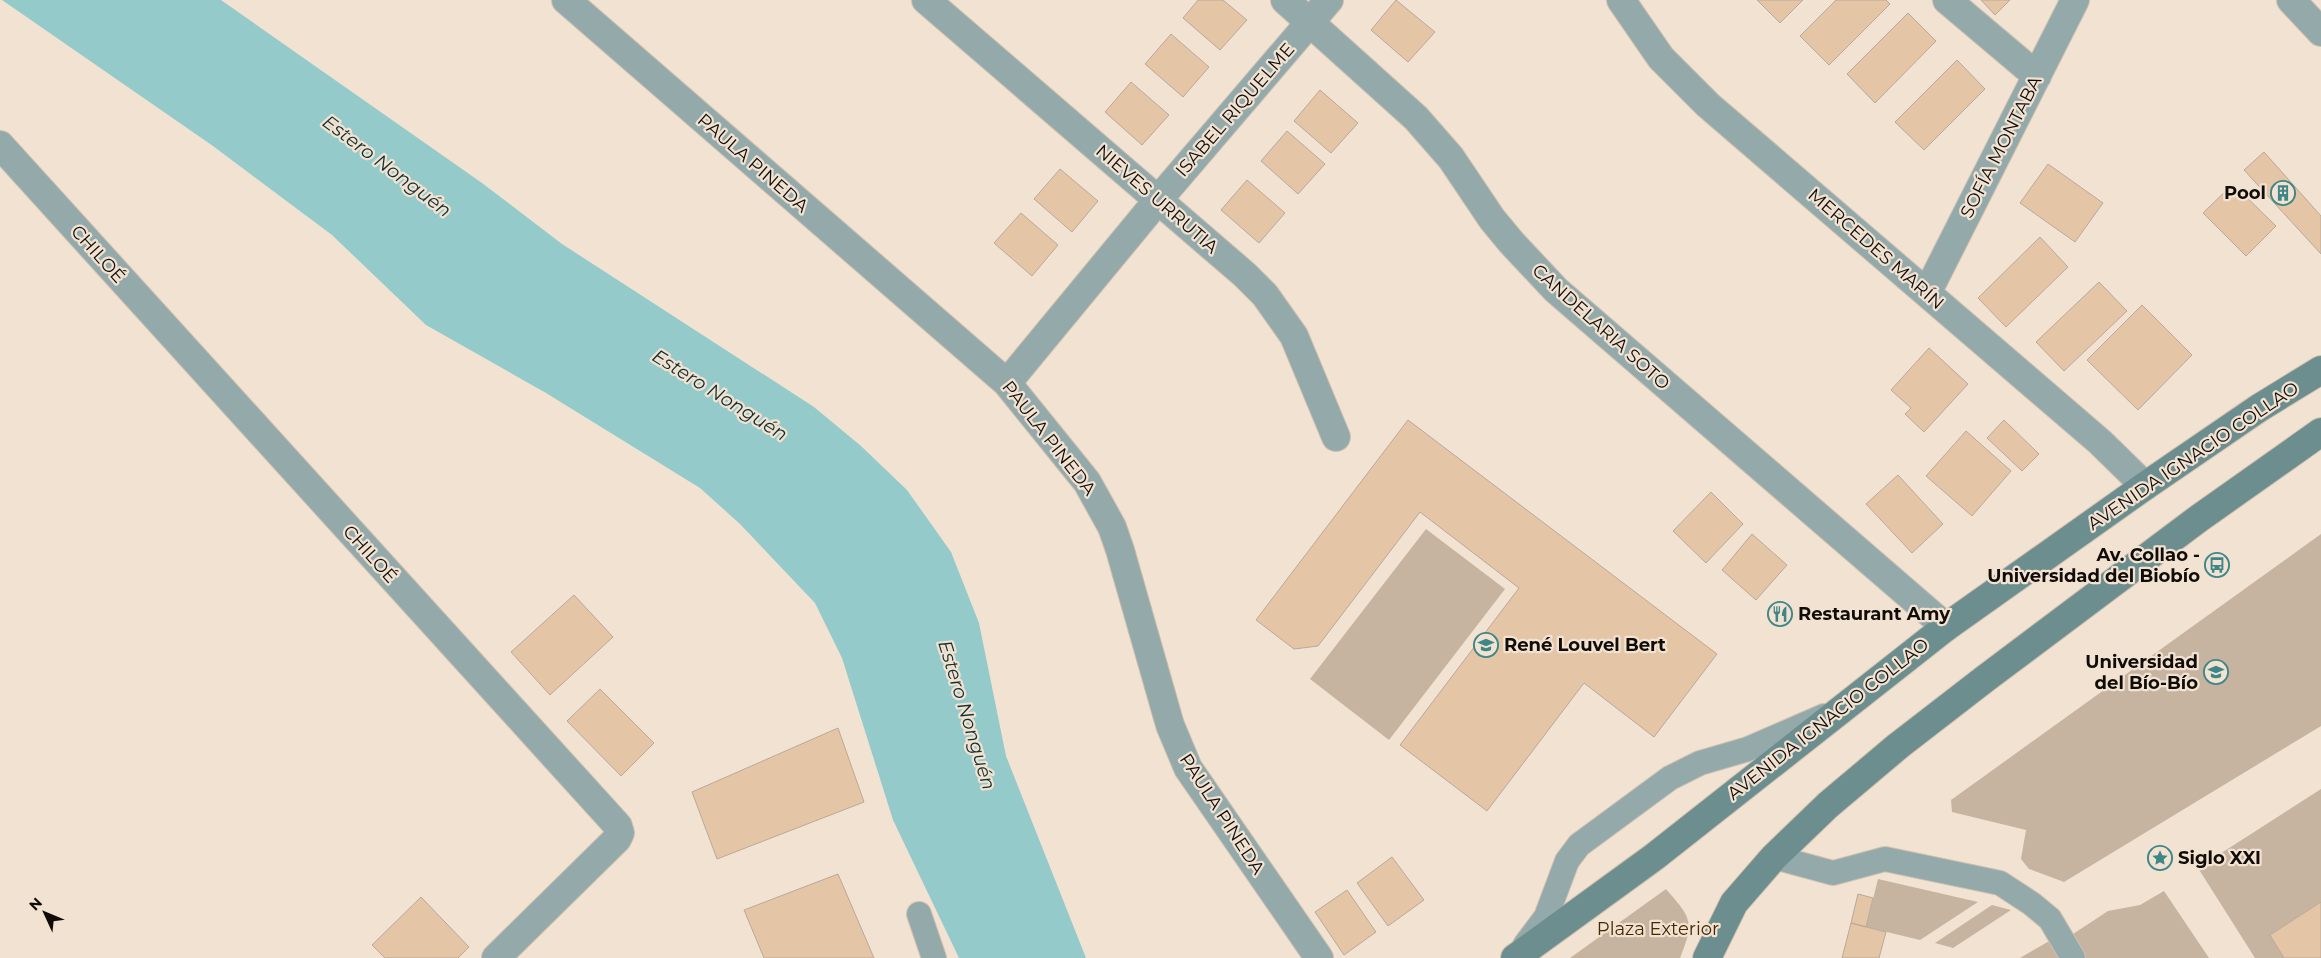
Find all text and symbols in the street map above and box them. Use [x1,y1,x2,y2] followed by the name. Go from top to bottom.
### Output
[1171,39,1299,181] street label: ISABEL RIQUELME
[1956,72,2046,222] street label: SOFÍA MONTABA
[693,109,813,217] street label: PAULA PINEDA
[318,110,456,222] water label: Estero Nonguén
[1091,140,1223,258] street label: NIEVES URRUTIA
[2270,180,2296,206] building icon: Pool
[2224,182,2266,204] place label: Pool
[1804,184,1948,314] street label: MERCEDES MARÍN
[66,221,130,287] street label: CHILOÉ
[1528,259,1674,395] street label: CANDELARIA SOTO
[648,344,792,446] water label: Estero Nonguén
[997,376,1101,500] street label: PAULA PINEDA
[2083,377,2303,535] street label: AVENIDA IGNACIO COLLAO
[338,521,402,587] street label: CHILOÉ
[1987,544,2200,587] place label: Av. Collao - Universidad del Biobío
[2204,552,2230,578] bus stop icon: Av. Collao - Universidad del Biobío
[1767,601,1793,627] restaurant icon: Restaurant Amy
[1798,603,1950,625] place label: Restaurant Amy
[1473,632,1499,658] school or university icon: René Louvel Bert
[1723,633,1933,805] street label: AVENIDA IGNACIO COLLAO
[1504,634,1666,656] place label: René Louvel Bert
[933,637,1001,793] water label: Estero Nonguén
[2085,651,2198,694] place label: Universidad del Bío-Bío
[2203,659,2229,685] school or university icon: Universidad del Bío-Bío
[1175,749,1269,879] street label: PAULA PINEDA
[2147,845,2173,871] place icon: Siglo XXI
[2178,847,2261,869] place label: Siglo XXI
[20,888,70,938] north arrow
[25,894,46,914] text: N
[1597,918,1719,940] park label: Plaza Exterior

